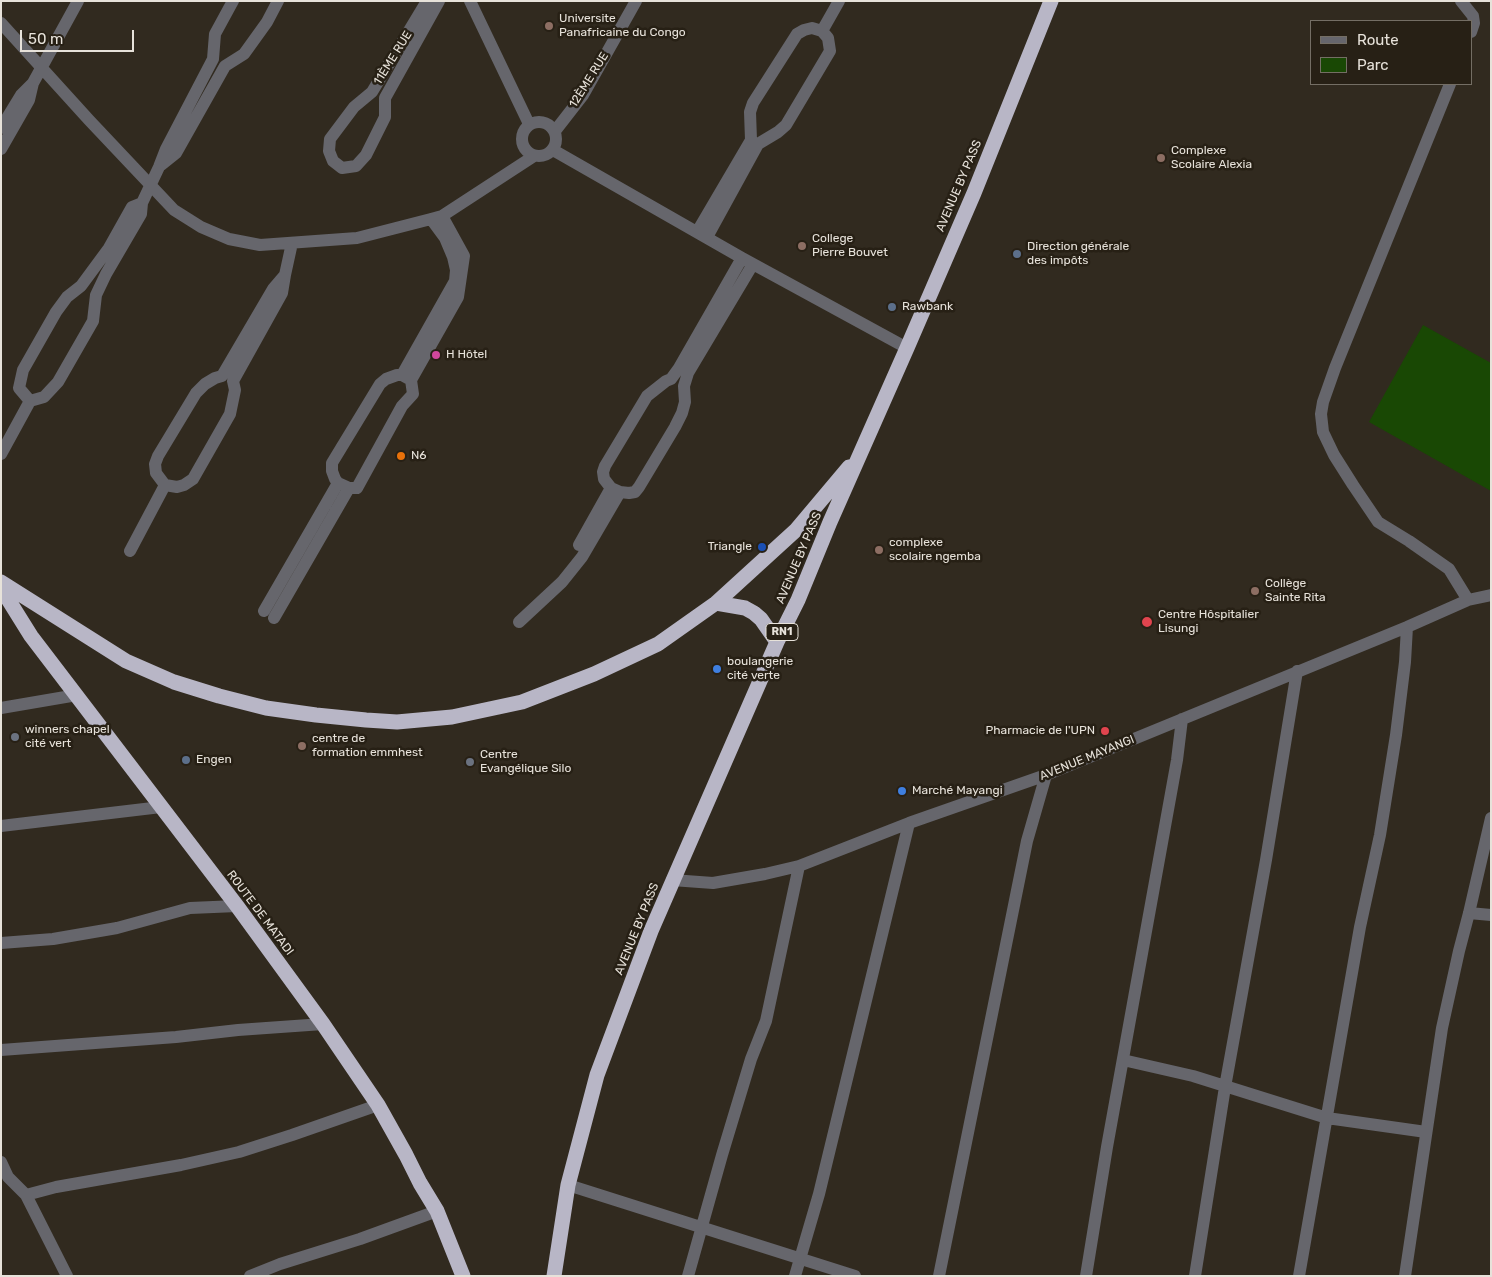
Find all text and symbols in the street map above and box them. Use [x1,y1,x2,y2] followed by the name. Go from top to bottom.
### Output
[559,12,686,40] place label: Universite Panafricaine du Congo
[22,20,136,52] scale bar
[543,20,555,32] marker: Universite Panafricaine du Congo
[1310,20,1472,85] legend
[371,28,415,88] street label: 11ÈME RUE
[28,30,63,48] text: 50 m
[1357,31,1399,49] text: Route
[566,50,612,110] street label: 12ÈME RUE
[1357,56,1389,74] text: Parc
[933,138,985,234] street label: AVENUE BY PASS
[1171,144,1252,172] place label: Complexe Scolaire Alexia
[1155,152,1167,164] marker: Complexe Scolaire Alexia
[812,232,888,260] place label: College Pierre Bouvet
[796,240,808,252] marker: College Pierre Bouvet
[1027,240,1129,268] place label: Direction générale des impôts
[1011,248,1023,260] marker: Direction générale des impôts
[902,300,953,314] place label: Rawbank
[886,301,898,313] marker: Rawbank
[446,348,487,362] place label: H Hôtel
[430,349,442,361] marker: H Hôtel
[411,449,427,463] place label: N6
[395,450,407,462] marker: N6
[773,510,825,606] street label: AVENUE BY PASS
[889,536,981,564] place label: complexe scolaire ngemba
[708,540,752,554] place label: Triangle
[756,541,768,553] marker: Triangle
[873,544,885,556] marker: complexe scolaire ngemba
[1265,577,1326,605] place label: Collège Sainte Rita
[1249,585,1261,597] marker: Collège Sainte Rita
[1158,608,1259,636] place label: Centre Hôspitalier Lisungi
[1140,615,1154,629] marker: Centre Hôspitalier Lisungi
[766,624,798,640] road number: RN1
[727,655,793,683] place label: boulangerie cité verte
[711,663,723,675] marker: boulangerie cité verte
[25,723,110,751] place label: winners chapel cité vert
[986,724,1095,738] place label: Pharmacie de l'UPN
[1099,725,1111,737] marker: Pharmacie de l'UPN
[9,731,21,743] marker: winners chapel cité vert
[312,732,423,760] place label: centre de formation emmhest
[1037,732,1137,784] street label: AVENUE MAYANGI
[296,740,308,752] marker: centre de formation emmhest
[480,748,571,776] place label: Centre Evangélique Silo
[196,753,232,767] place label: Engen
[180,754,192,766] marker: Engen
[464,756,476,768] marker: Centre Evangélique Silo
[912,784,1003,798] place label: Marché Mayangi
[896,785,908,797] marker: Marché Mayangi
[223,868,297,958] street label: ROUTE DE MATADI
[612,881,662,977] street label: AVENUE BY PASS

